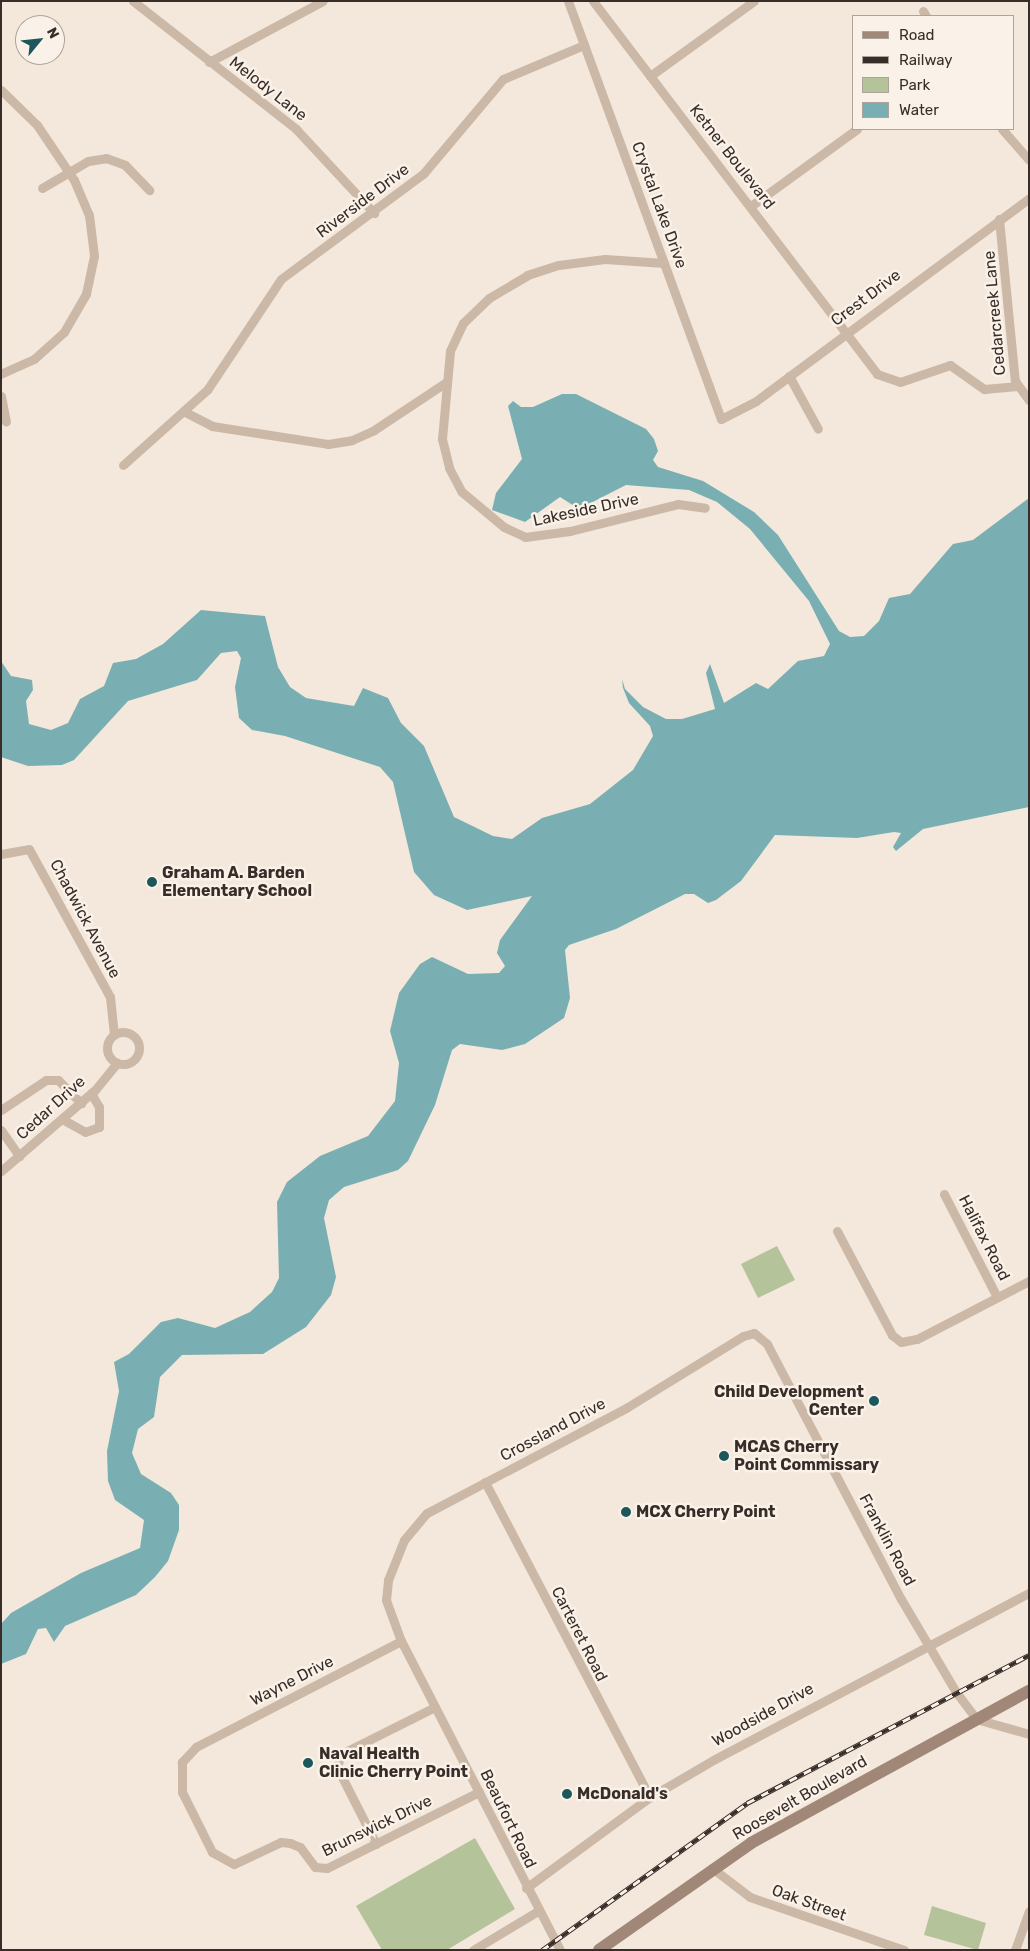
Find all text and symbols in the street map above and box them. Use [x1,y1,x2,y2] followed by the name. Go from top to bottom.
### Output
[15,15,65,65] north arrow
[852,15,1015,130] legend
[43,25,63,42] text: N
[899,26,935,44] text: Road
[899,51,953,69] text: Railway
[225,53,311,125] street label: Melody Lane
[899,76,930,94] text: Park
[685,101,779,213] street label: Ketner Boulevard
[899,101,939,119] text: Water
[627,139,691,271] street label: Crystal Lake Drive
[313,160,413,242] street label: Riverside Drive
[980,250,1010,376] street label: Cedarcreek Lane
[827,266,905,330] street label: Crest Drive
[531,489,641,531] street label: Lakeside Drive
[45,856,125,982] street label: Chadwick Avenue
[162,863,312,901] place label: Graham A. Barden Elementary School
[146,876,158,888] marker: Graham A. Barden Elementary School
[12,1072,90,1144] street label: Cedar Drive
[954,1192,1014,1284] street label: Halifax Road
[714,1382,864,1420] place label: Child Development Center
[497,1394,609,1466] street label: Crossland Drive
[868,1395,880,1407] marker: Child Development Center
[734,1437,879,1475] place label: MCAS Cherry Point Commissary
[718,1450,730,1462] marker: MCAS Cherry Point Commissary
[855,1491,919,1589] street label: Franklin Road
[636,1502,776,1522] place label: MCX Cherry Point
[620,1506,632,1518] marker: MCX Cherry Point
[547,1583,611,1685] street label: Carteret Road
[247,1652,337,1710] street label: Wayne Drive
[709,1679,817,1751] street label: Woodside Drive
[319,1744,468,1782] place label: Naval Health Clinic Cherry Point
[729,1752,871,1844] street label: Roosevelt Boulevard
[301,1756,315,1770] marker: Naval Health Clinic Cherry Point
[476,1766,540,1872] street label: Beaufort Road
[577,1784,668,1804] place label: McDonald's
[561,1788,573,1800] marker: McDonald's
[319,1791,435,1861] street label: Brunswick Drive
[769,1881,849,1925] street label: Oak Street

